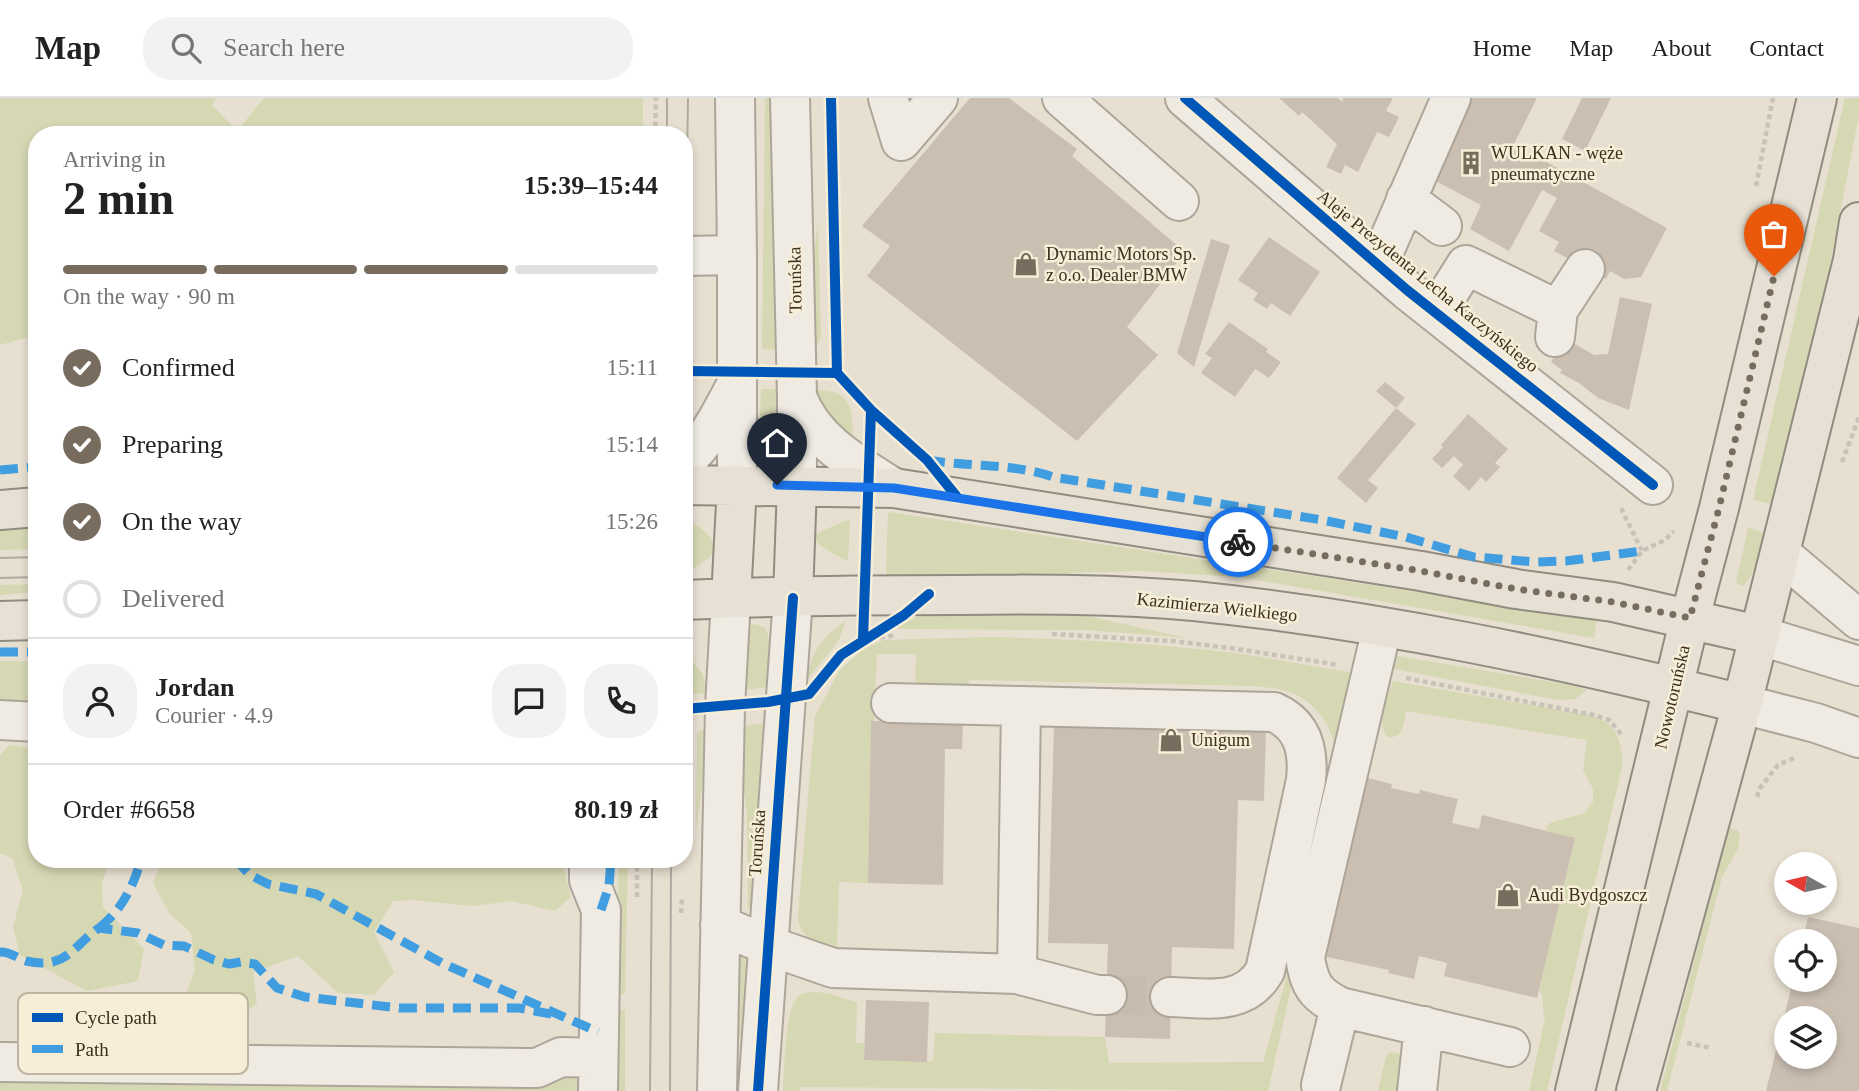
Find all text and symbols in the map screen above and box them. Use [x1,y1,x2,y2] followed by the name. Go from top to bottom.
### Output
[143,17,633,80] search box
[167,29,205,67] icon: search
[35,30,101,66] text: Map
[223,33,345,62] text: Search here
[1473,35,1531,61] text: Home
[1569,35,1613,61] text: Map
[1651,35,1711,61] text: About
[1749,35,1824,61] text: Contact
[1491,143,1623,184] place label: WULKAN - węże pneumatyczne
[63,147,166,172] text: Arriving in
[1457,149,1485,177] building icon: WULKAN - węże pneumatyczne
[524,171,658,200] text: 15:39–15:44
[63,173,174,224] text: 2 min
[1314,186,1542,376] street label: Aleje Prezydenta Lecha Kaczyńskiego
[1744,204,1804,276] pin
[1755,215,1793,253] icon: bag
[1046,244,1197,285] place label: Dynamic Motors Sp. z o.o. Dealer BMW
[784,246,806,314] street label: Toruńska
[1012,250,1040,278] shop icon: Dynamic Motors Sp. z o.o. Dealer BMW
[63,284,235,309] text: On the way · 90 m
[63,349,101,387] icon: check
[122,353,235,382] text: Confirmed
[606,355,658,380] text: 15:11
[747,413,807,485] pin
[758,424,796,462] icon: home
[63,426,101,464] icon: check
[122,430,223,459] text: Preparing
[606,432,658,457] text: 15:14
[63,503,101,541] icon: check
[122,507,242,536] text: On the way
[1203,507,1273,577] courier
[606,509,658,534] text: 15:26
[1219,523,1257,561] icon: bike
[122,584,225,613] text: Delivered
[1136,589,1298,625] street label: Kazimierza Wielkiego
[1650,643,1694,751] street label: Nowotoruńska
[63,664,137,738] button: person
[492,664,566,738] button: chat
[584,664,658,738] button: phone
[155,673,234,702] text: Jordan
[155,703,273,728] text: Courier · 4.9
[1157,726,1185,754] shop icon: Unigum
[1191,730,1250,750] place label: Unigum
[63,795,195,824] text: Order #6658
[574,795,658,824] text: 80.19 zł
[745,809,769,877] street label: Toruńska
[1774,852,1838,915] north arrow
[1774,852,1837,1069] map controls
[1494,881,1522,909] shop icon: Audi Bydgoszcz
[1528,885,1647,905] place label: Audi Bydgoszcz
[1774,929,1837,992] button: locate
[18,993,248,1074] legend
[1774,1006,1837,1069] button: layers
[75,1007,157,1028] text: Cycle path
[75,1039,109,1060] text: Path

